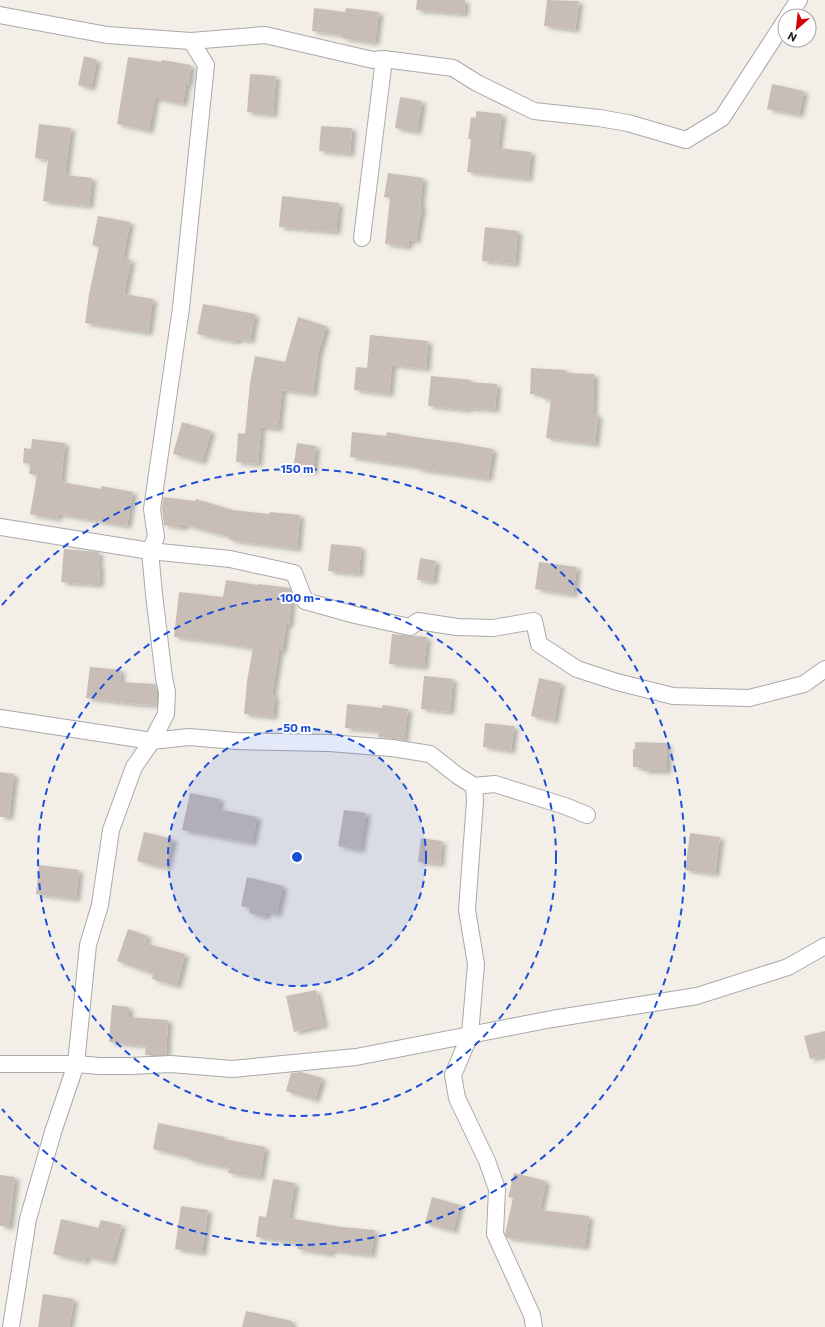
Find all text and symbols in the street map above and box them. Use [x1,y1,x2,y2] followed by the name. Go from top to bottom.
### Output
[777,8,817,48] north arrow
[785,30,799,45] text: N
[280,461,314,475] text: 150 m
[280,590,314,604] text: 100 m
[283,720,311,734] text: 50 m
[290,850,304,864] centre of rings

